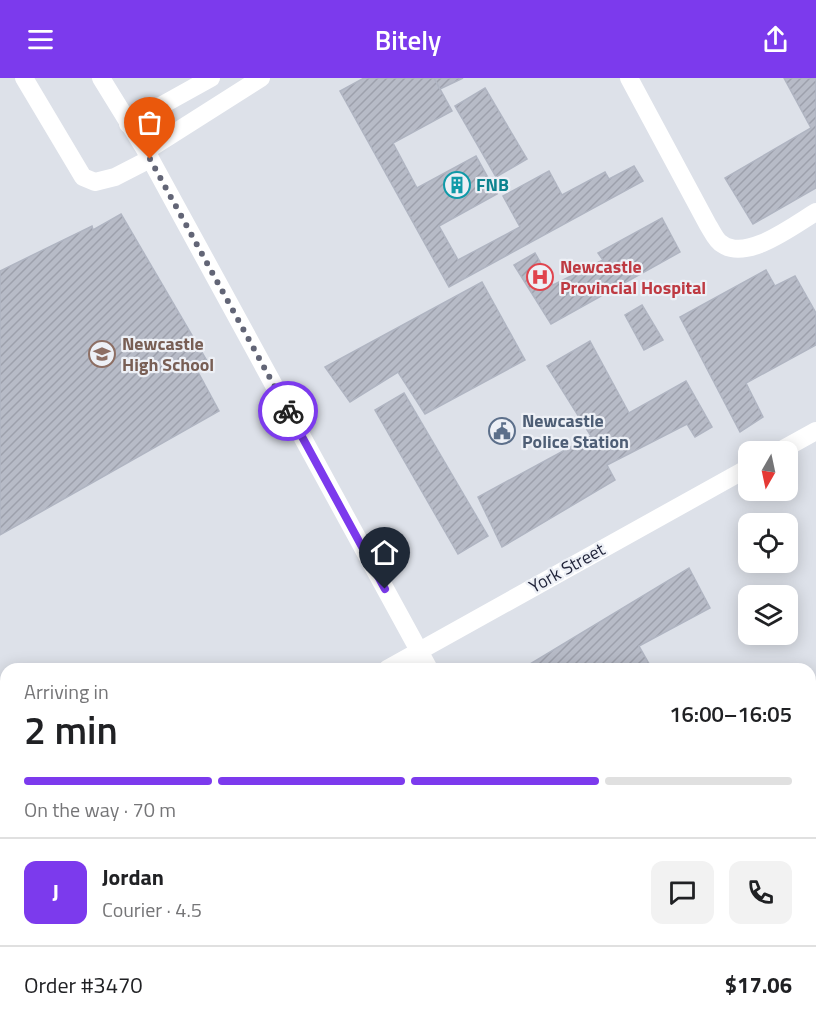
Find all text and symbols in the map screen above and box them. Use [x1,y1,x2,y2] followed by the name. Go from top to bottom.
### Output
[375,19,441,60] text: Bitely
[24,23,57,56] icon: menu
[759,23,792,56] icon: share
[124,97,175,159] pin
[133,106,166,139] icon: bag
[442,170,472,200] building icon: FNB
[476,171,509,198] place label: FNB
[560,253,706,301] place label: Newcastle Provincial Hospital
[525,262,555,292] hospital icon: Newcastle Provincial Hospital
[122,330,214,378] place label: Newcastle High School
[87,339,117,369] school or university icon: Newcastle High School
[258,381,318,441] courier
[272,395,305,428] icon: bike
[522,407,629,455] place label: Newcastle Police Station
[487,416,517,446] public building icon: Newcastle Police Station
[738,441,798,501] north arrow
[738,441,798,645] map controls
[738,513,798,573] button: locate
[359,527,410,589] pin
[524,535,610,600] street label: York Street
[368,536,401,569] icon: home
[738,585,798,645] button: layers
[24,676,109,707] text: Arriving in
[669,697,792,731] text: 16:00–16:05
[24,700,118,759] text: 2 min
[24,794,176,825] text: On the way · 70 m
[102,860,164,894] text: Jordan
[651,861,714,924] button: chat
[729,861,792,924] button: phone
[52,875,59,909] text: J
[102,894,202,925] text: Courier · 4.5
[24,968,143,1002] text: Order #3470
[725,968,792,1002] text: $17.06

